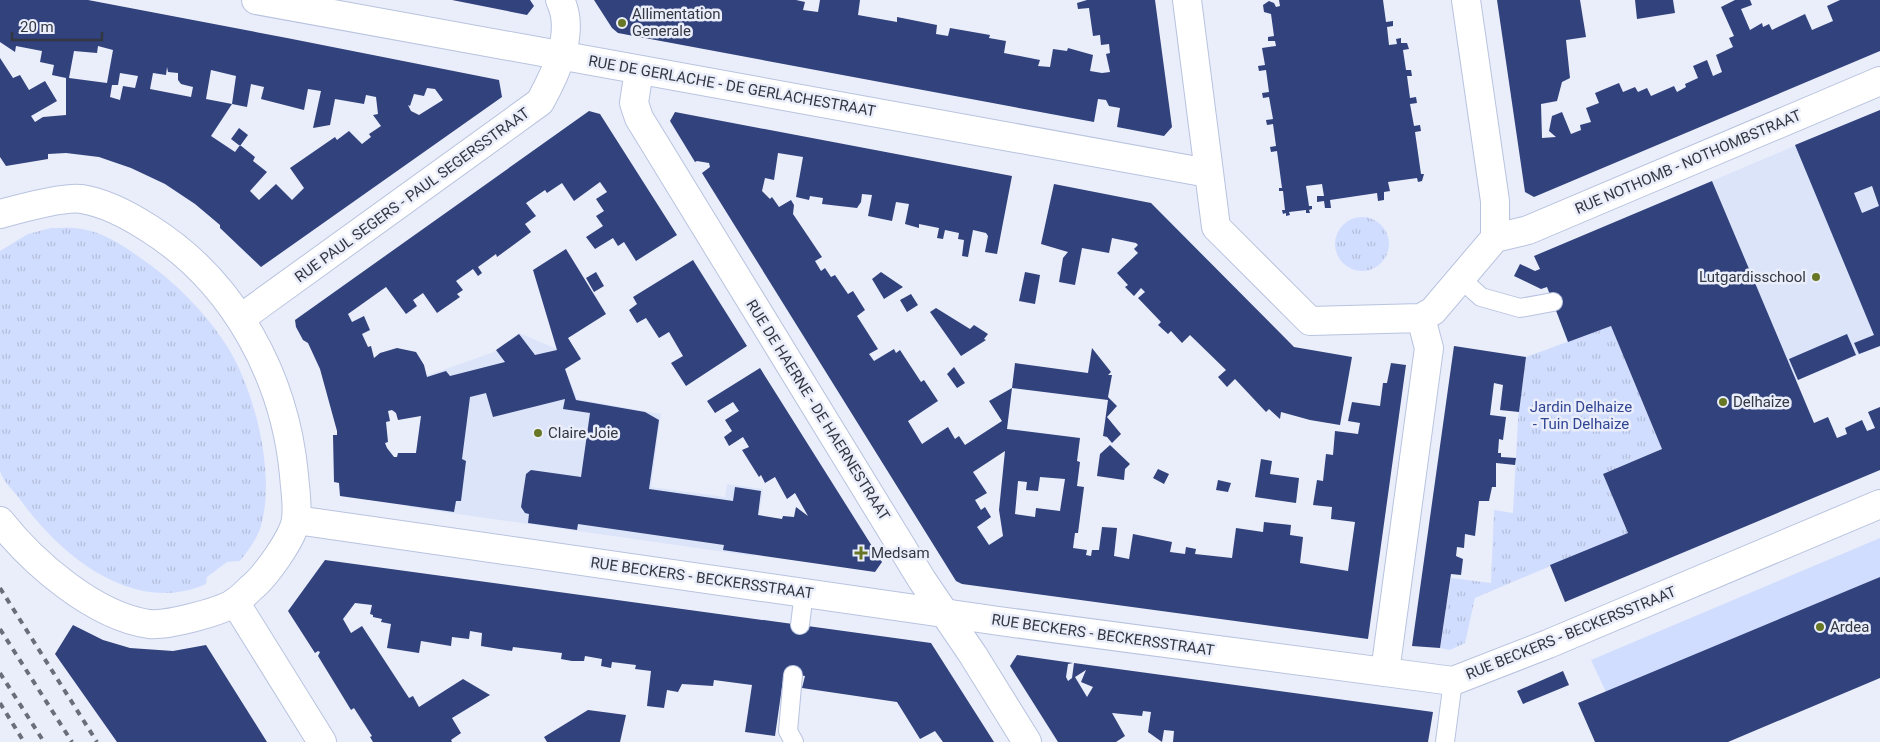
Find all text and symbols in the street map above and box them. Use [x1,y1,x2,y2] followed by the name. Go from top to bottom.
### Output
[632,5,721,40] place label: Allimentation Generale
[12,10,102,42] scale bar
[616,17,628,29] marker: Allimentation Generale
[20,18,54,36] text: 20 m
[587,52,877,120] street label: RUE DE GERLACHE - DE GERLACHESTRAAT
[291,104,533,286] street label: RUE PAUL SEGERS - PAUL SEGERSSTRAAT
[1572,106,1804,218] street label: RUE NOTHOMB - NOTHOMBSTRAAT
[1699,268,1806,286] place label: Lutgardisschool
[1810,271,1822,283] marker: Lutgardisschool
[742,296,894,524] street label: RUE DE HAERNE - DE HAERNESTRAAT
[1733,393,1790,411] place label: Delhaize
[1717,396,1729,408] marker: Delhaize
[1530,398,1632,433] park label: Jardin Delhaize - Tuin Delhaize
[548,424,618,442] place label: Claire Joie
[532,427,544,439] marker: Claire Joie
[871,544,930,562] place label: Medsam
[855,547,867,559] marker: Medsam
[589,553,815,603] street label: RUE BECKERS - BECKERSSTRAAT
[1463,583,1679,683] street label: RUE BECKERS - BECKERSSTRAAT
[990,610,1216,660] street label: RUE BECKERS - BECKERSSTRAAT
[1830,618,1869,636] place label: Ardea
[1814,621,1826,633] marker: Ardea

